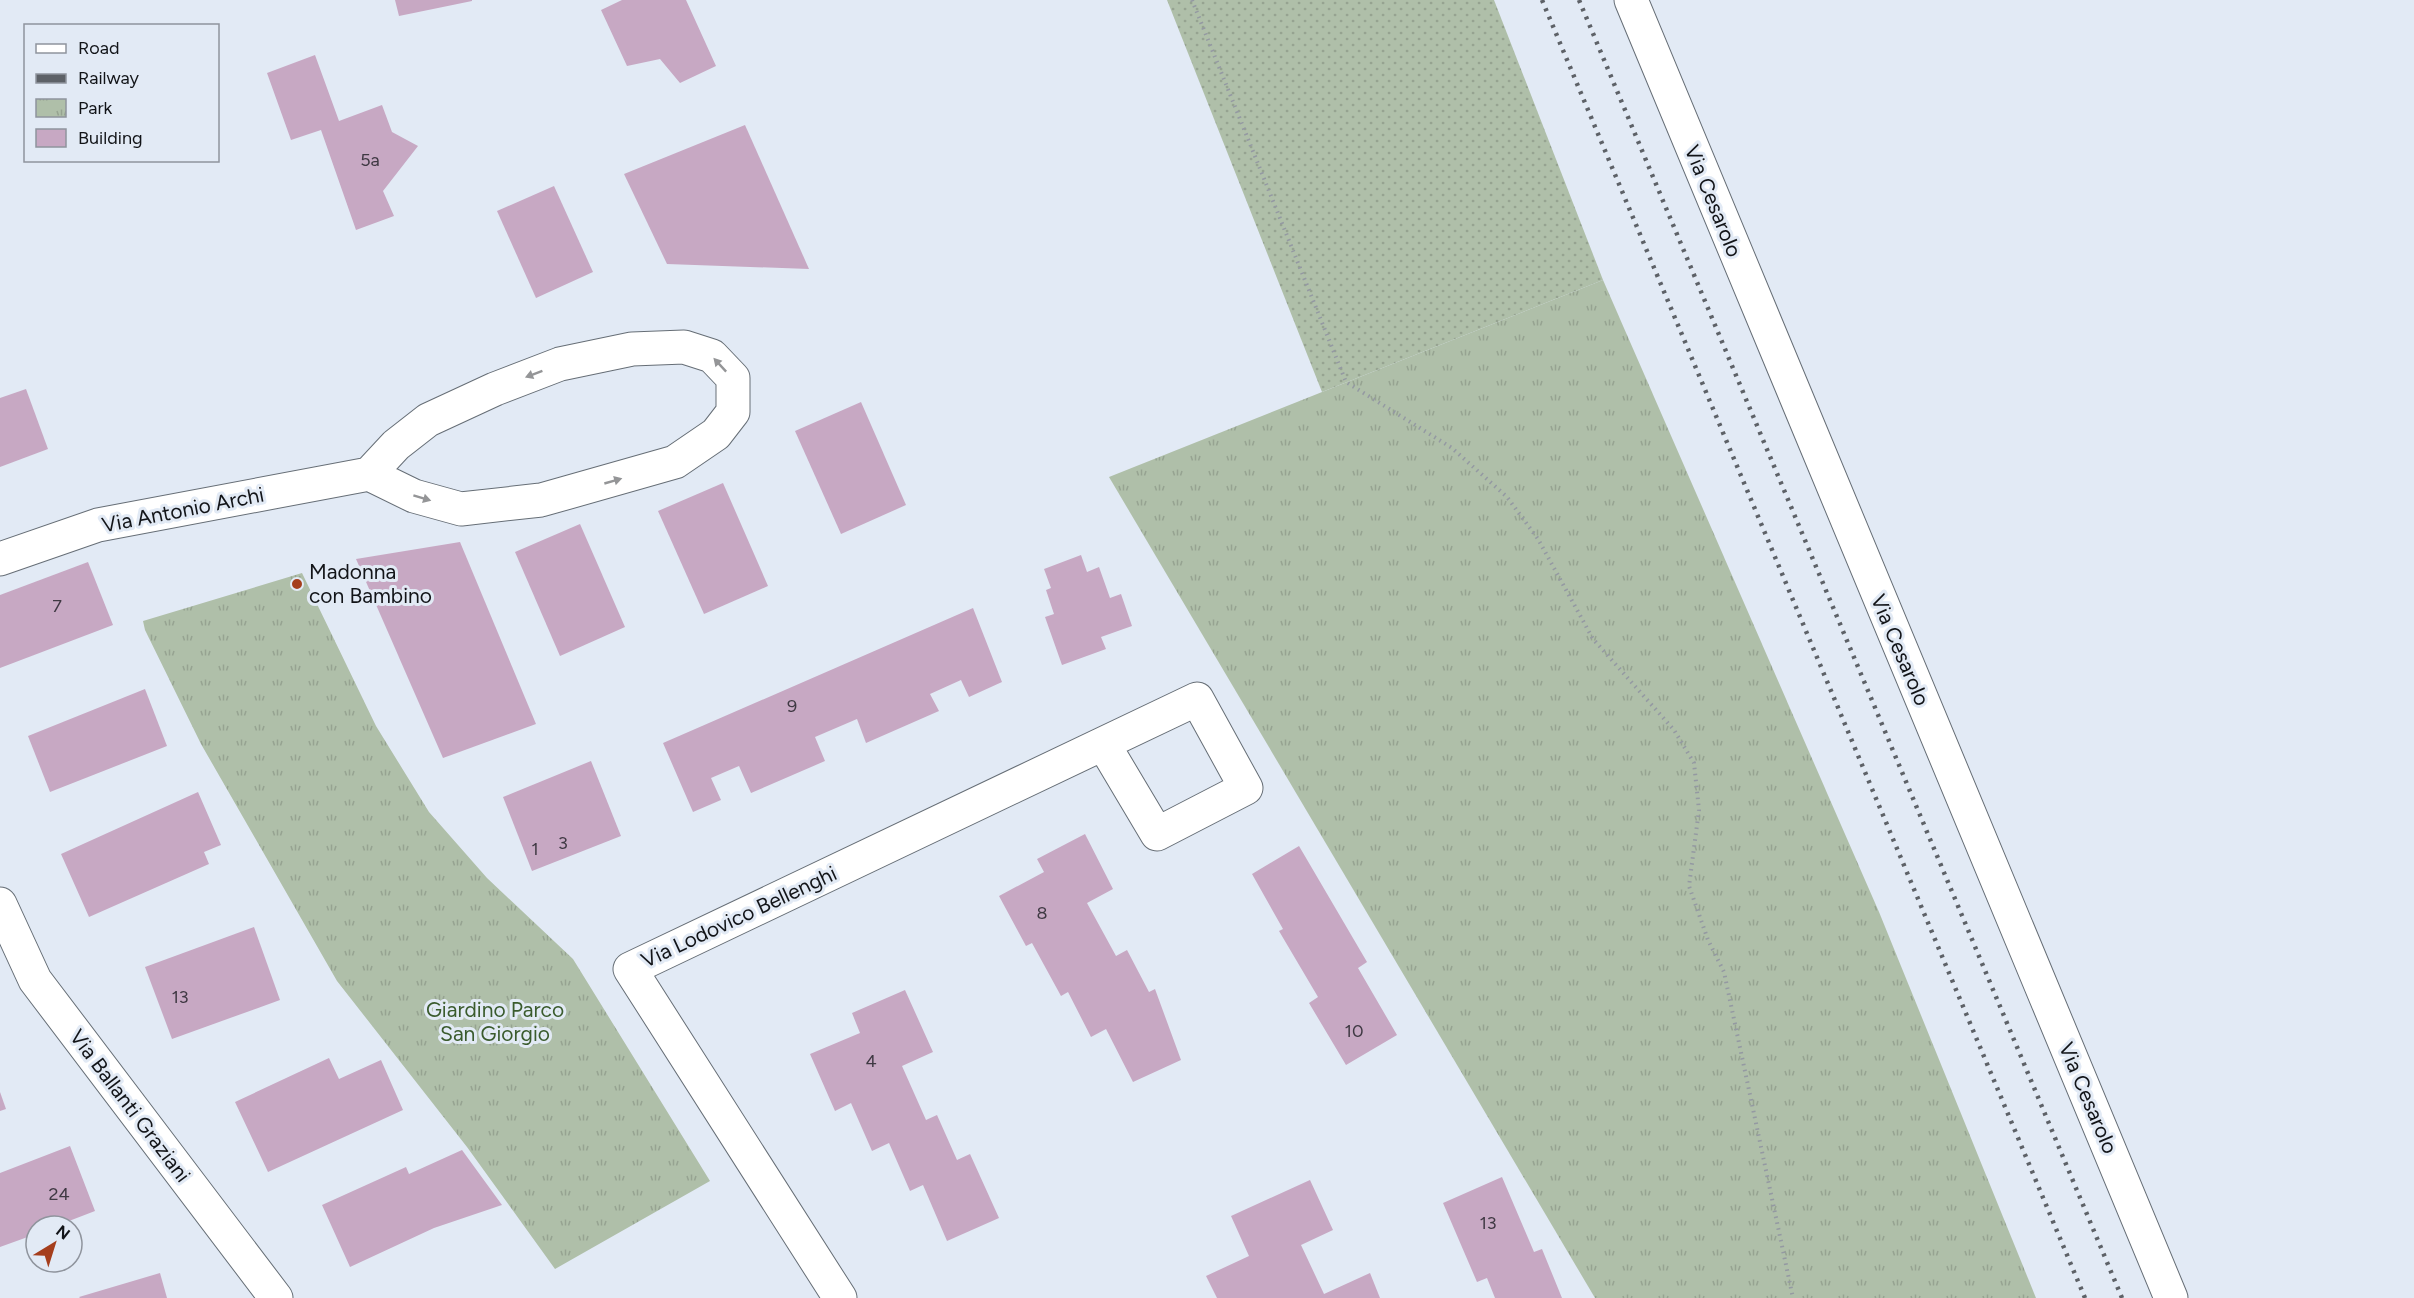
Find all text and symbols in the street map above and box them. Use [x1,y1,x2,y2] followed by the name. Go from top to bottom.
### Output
[24,24,219,162] legend
[78,37,119,59] text: Road
[78,67,140,89] text: Railway
[78,97,113,119] text: Park
[78,127,143,149] text: Building
[1680,141,1747,260] street label: Via Cesarolo
[360,149,380,171] house number: 5a
[713,357,727,372] one-way arrow
[524,369,542,379] one-way arrow
[604,475,622,485] one-way arrow
[100,482,266,537] street label: Via Antonio Archi
[413,494,431,503] one-way arrow
[309,559,432,608] place label: Madonna con Bambino
[290,577,304,591] marker: Madonna con Bambino
[1866,590,1935,709] street label: Via Cesarolo
[52,595,62,617] house number: 7
[787,695,797,717] house number: 9
[558,832,568,854] house number: 3
[531,838,539,860] house number: 1
[637,860,841,973] street label: Via Lodovico Bellenghi
[1036,902,1048,924] house number: 8
[171,986,189,1008] house number: 13
[426,997,564,1046] park label: Giardino Parco San Giorgio
[1345,1020,1363,1042] house number: 10
[65,1024,196,1187] street label: Via Ballanti Graziani
[2054,1038,2123,1157] street label: Via Cesarolo
[865,1050,877,1072] house number: 4
[48,1183,70,1205] house number: 24
[1479,1212,1497,1234] house number: 13
[24,1214,84,1274] north arrow
[52,1221,74,1244] text: N

